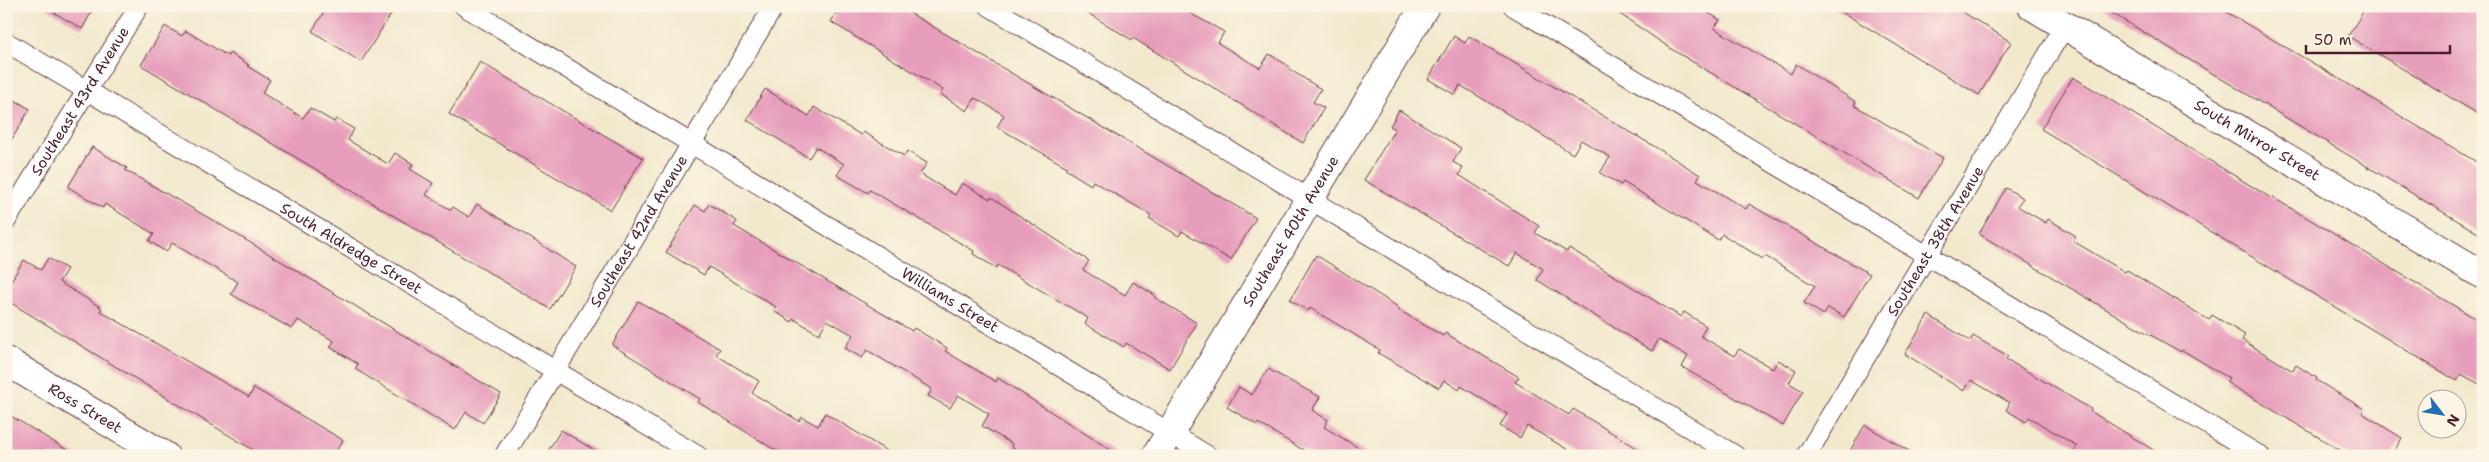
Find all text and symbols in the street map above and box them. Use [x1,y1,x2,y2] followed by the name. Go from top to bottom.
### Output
[2306,22,2450,54] scale bar
[27,23,134,179] street label: Southeast 43rd Avenue
[2314,30,2352,50] text: 50 m
[2190,95,2324,186] street label: South Mirror Street
[585,152,692,311] street label: Southeast 42nd Avenue
[1238,152,1343,310] street label: Southeast 40th Avenue
[1883,162,1988,320] street label: Southeast 38th Avenue
[276,198,426,299] street label: South Aldredge Street
[898,263,1002,337] street label: Williams Street
[44,378,126,438] street label: Ross Street
[2416,390,2466,440] north arrow
[2443,411,2464,430] text: N

